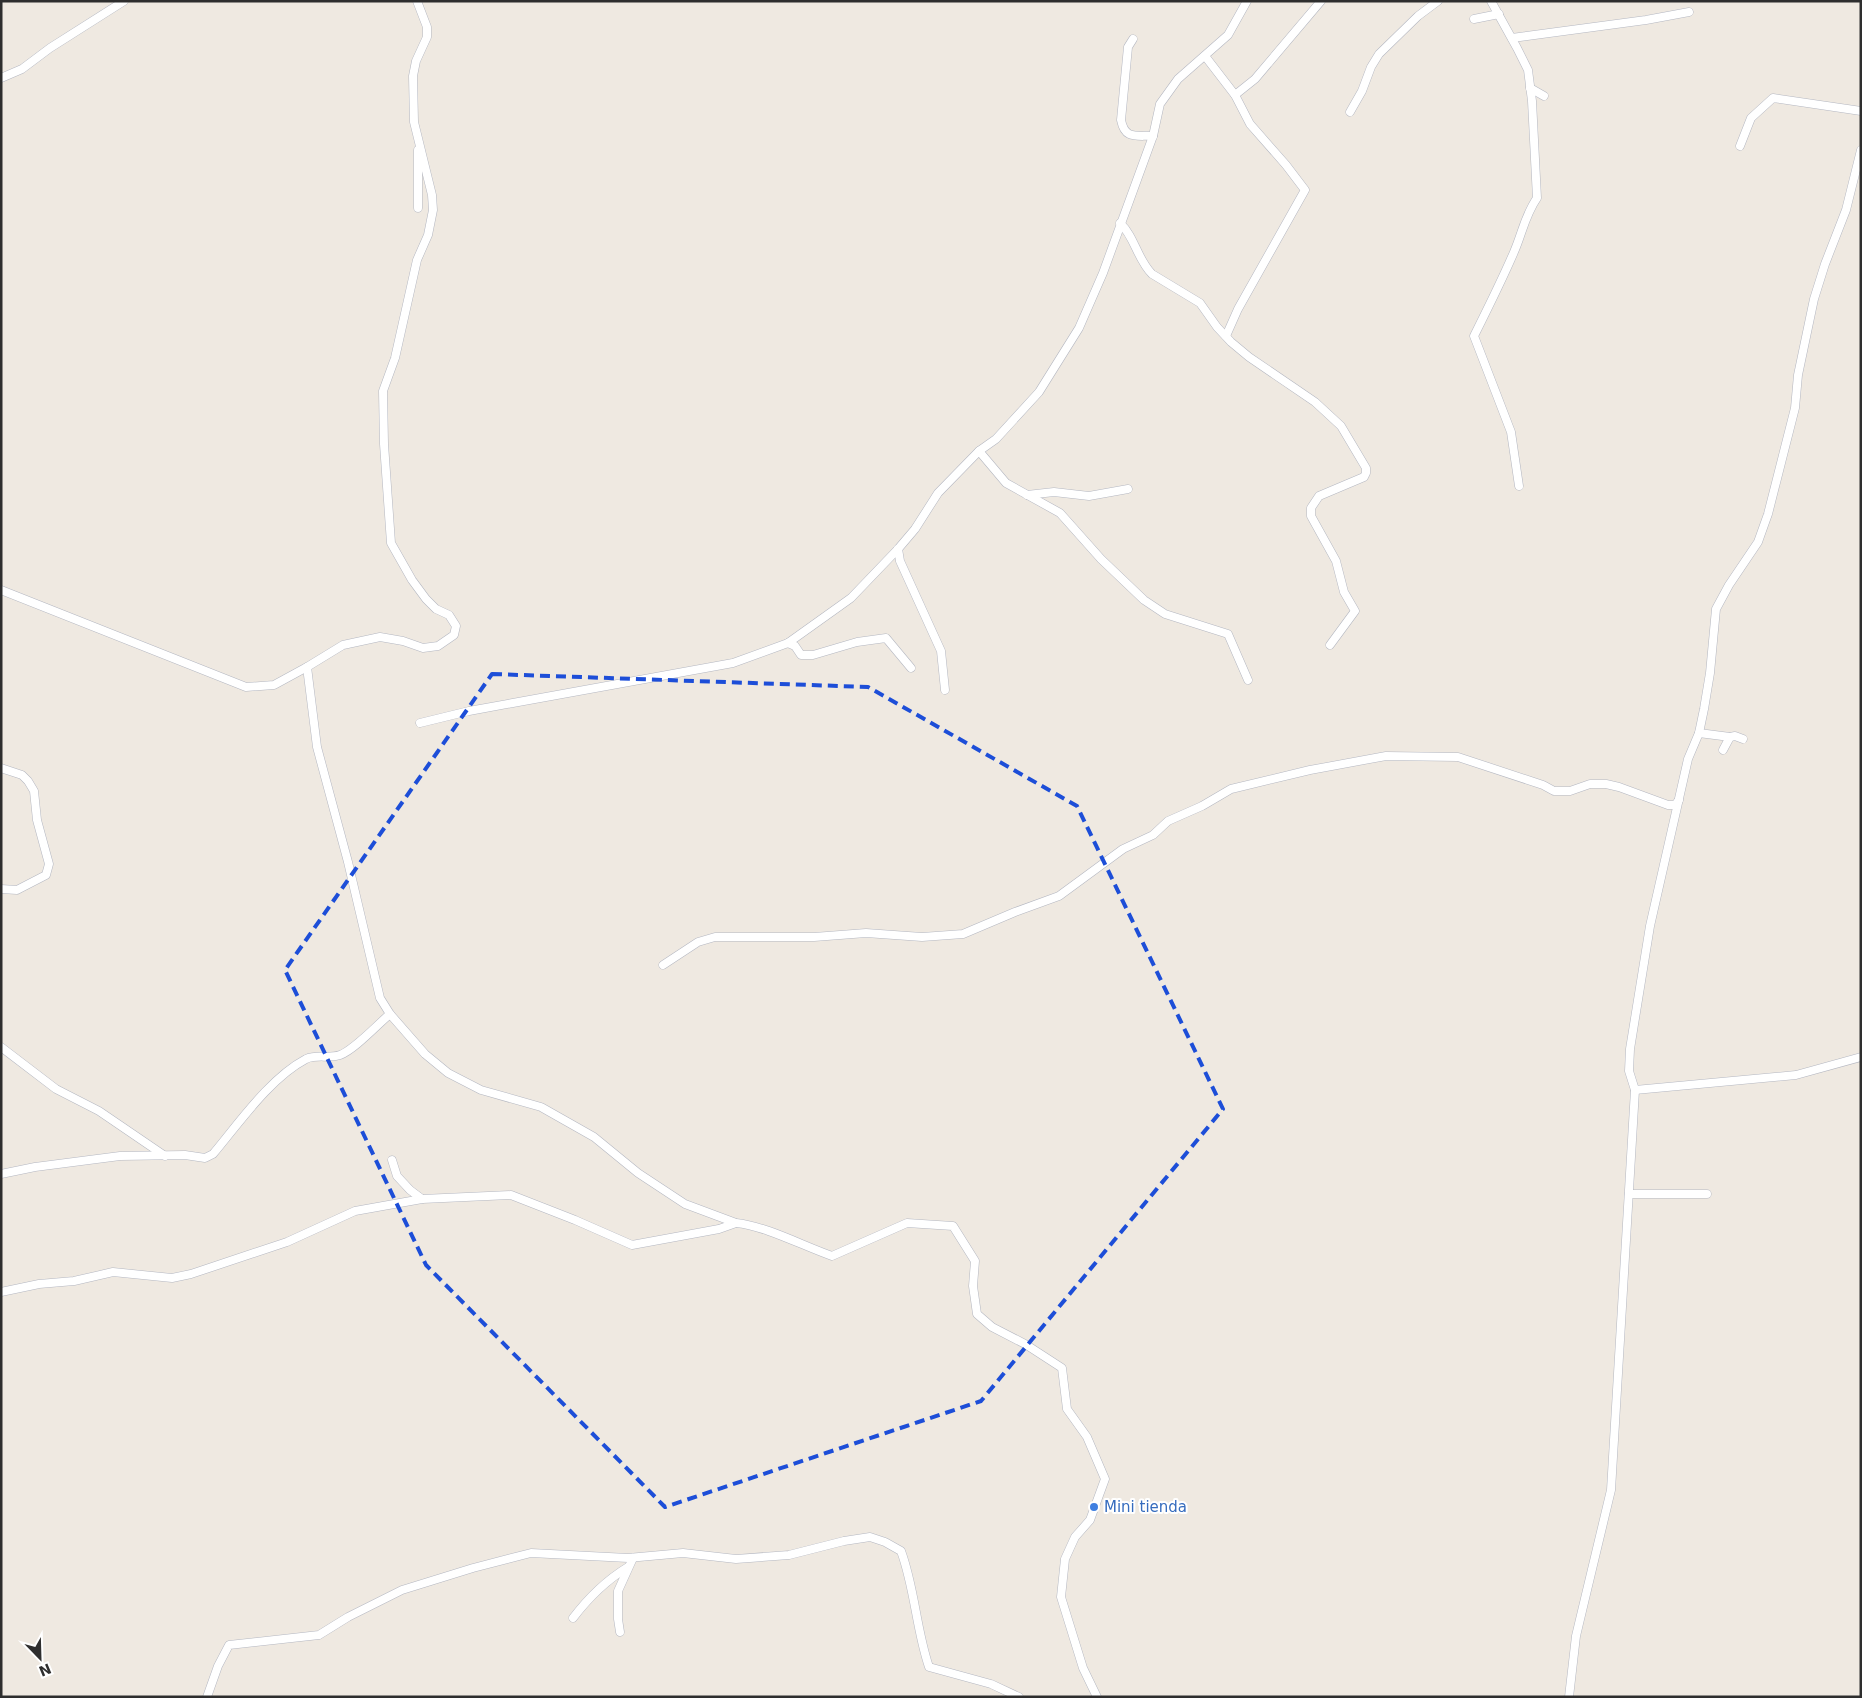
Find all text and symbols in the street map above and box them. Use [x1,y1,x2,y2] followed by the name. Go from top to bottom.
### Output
[1104,1498,1187,1516] place label: Mini tienda
[1088,1501,1100,1513] marker: Mini tienda
[15,1633,65,1683] north arrow
[37,1660,54,1680] text: N

